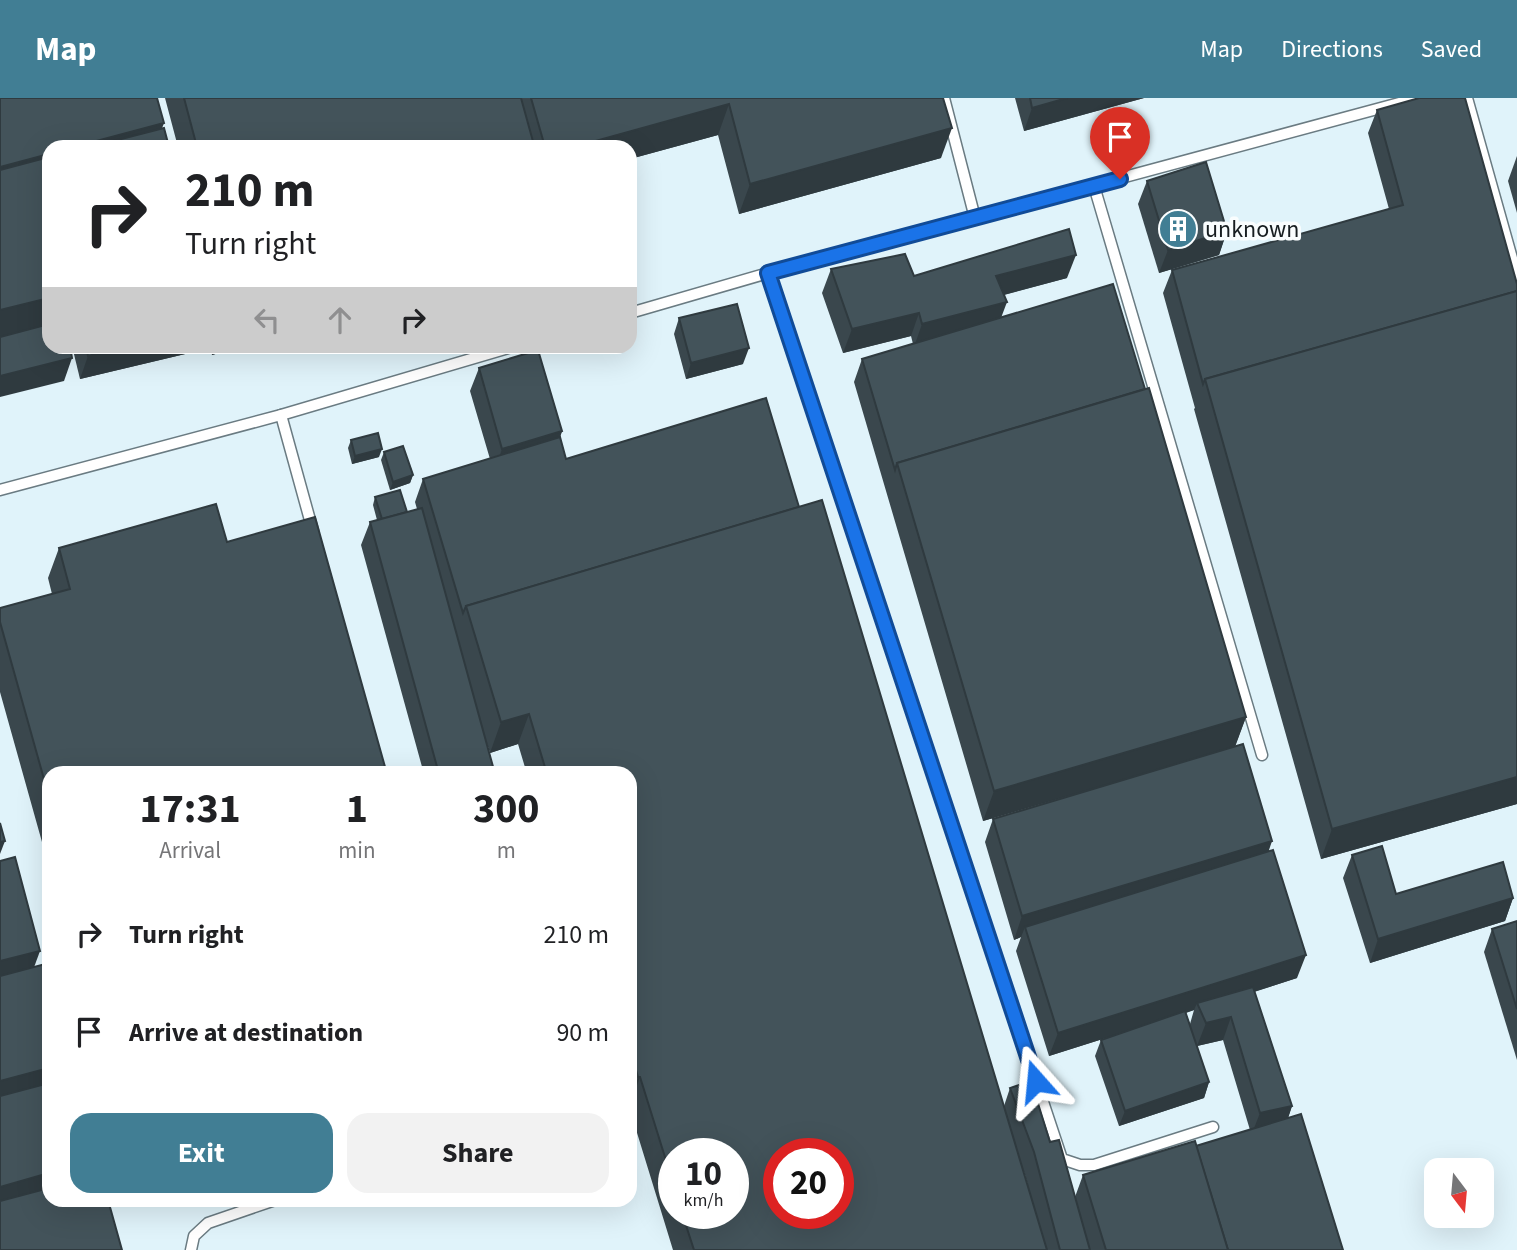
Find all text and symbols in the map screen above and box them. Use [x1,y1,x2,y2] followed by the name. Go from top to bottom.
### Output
[35,26,96,73] text: Map
[1200,32,1243,67] text: Map
[1281,32,1383,67] text: Directions
[1421,32,1482,67] text: Saved
[1090,107,1150,179] pin
[1101,118,1139,156] icon: arrive
[185,156,314,226] text: 210 m
[70,168,161,259] icon: right
[1157,208,1199,250] building icon: unknown
[1205,212,1300,247] place label: unknown
[185,221,316,267] text: Turn right
[248,301,286,339] icon: left
[321,301,359,339] icon: ahead
[394,301,432,339] icon: right
[139,779,241,839] text: 17:31
[346,779,368,839] text: 1
[473,779,540,839] text: 300
[159,834,221,867] text: Arrival
[338,834,376,867] text: min
[497,834,516,867] text: m
[70,915,108,953] icon: right
[129,916,244,953] text: Turn right
[543,916,609,953] text: 210 m
[70,1013,108,1051] icon: arrive
[129,1014,363,1051] text: Arrive at destination
[556,1014,609,1051] text: 90 m
[999,1044,1073,1118] position arrow
[70,1113,333,1193] button: Exit
[347,1113,609,1193] button: Share
[763,1138,854,1229] speed limit sign: 20
[685,1149,722,1199] text: 10
[1424,1158,1494,1228] north arrow
[1424,1158,1494,1228] map controls
[684,1188,723,1213] text: km/h

